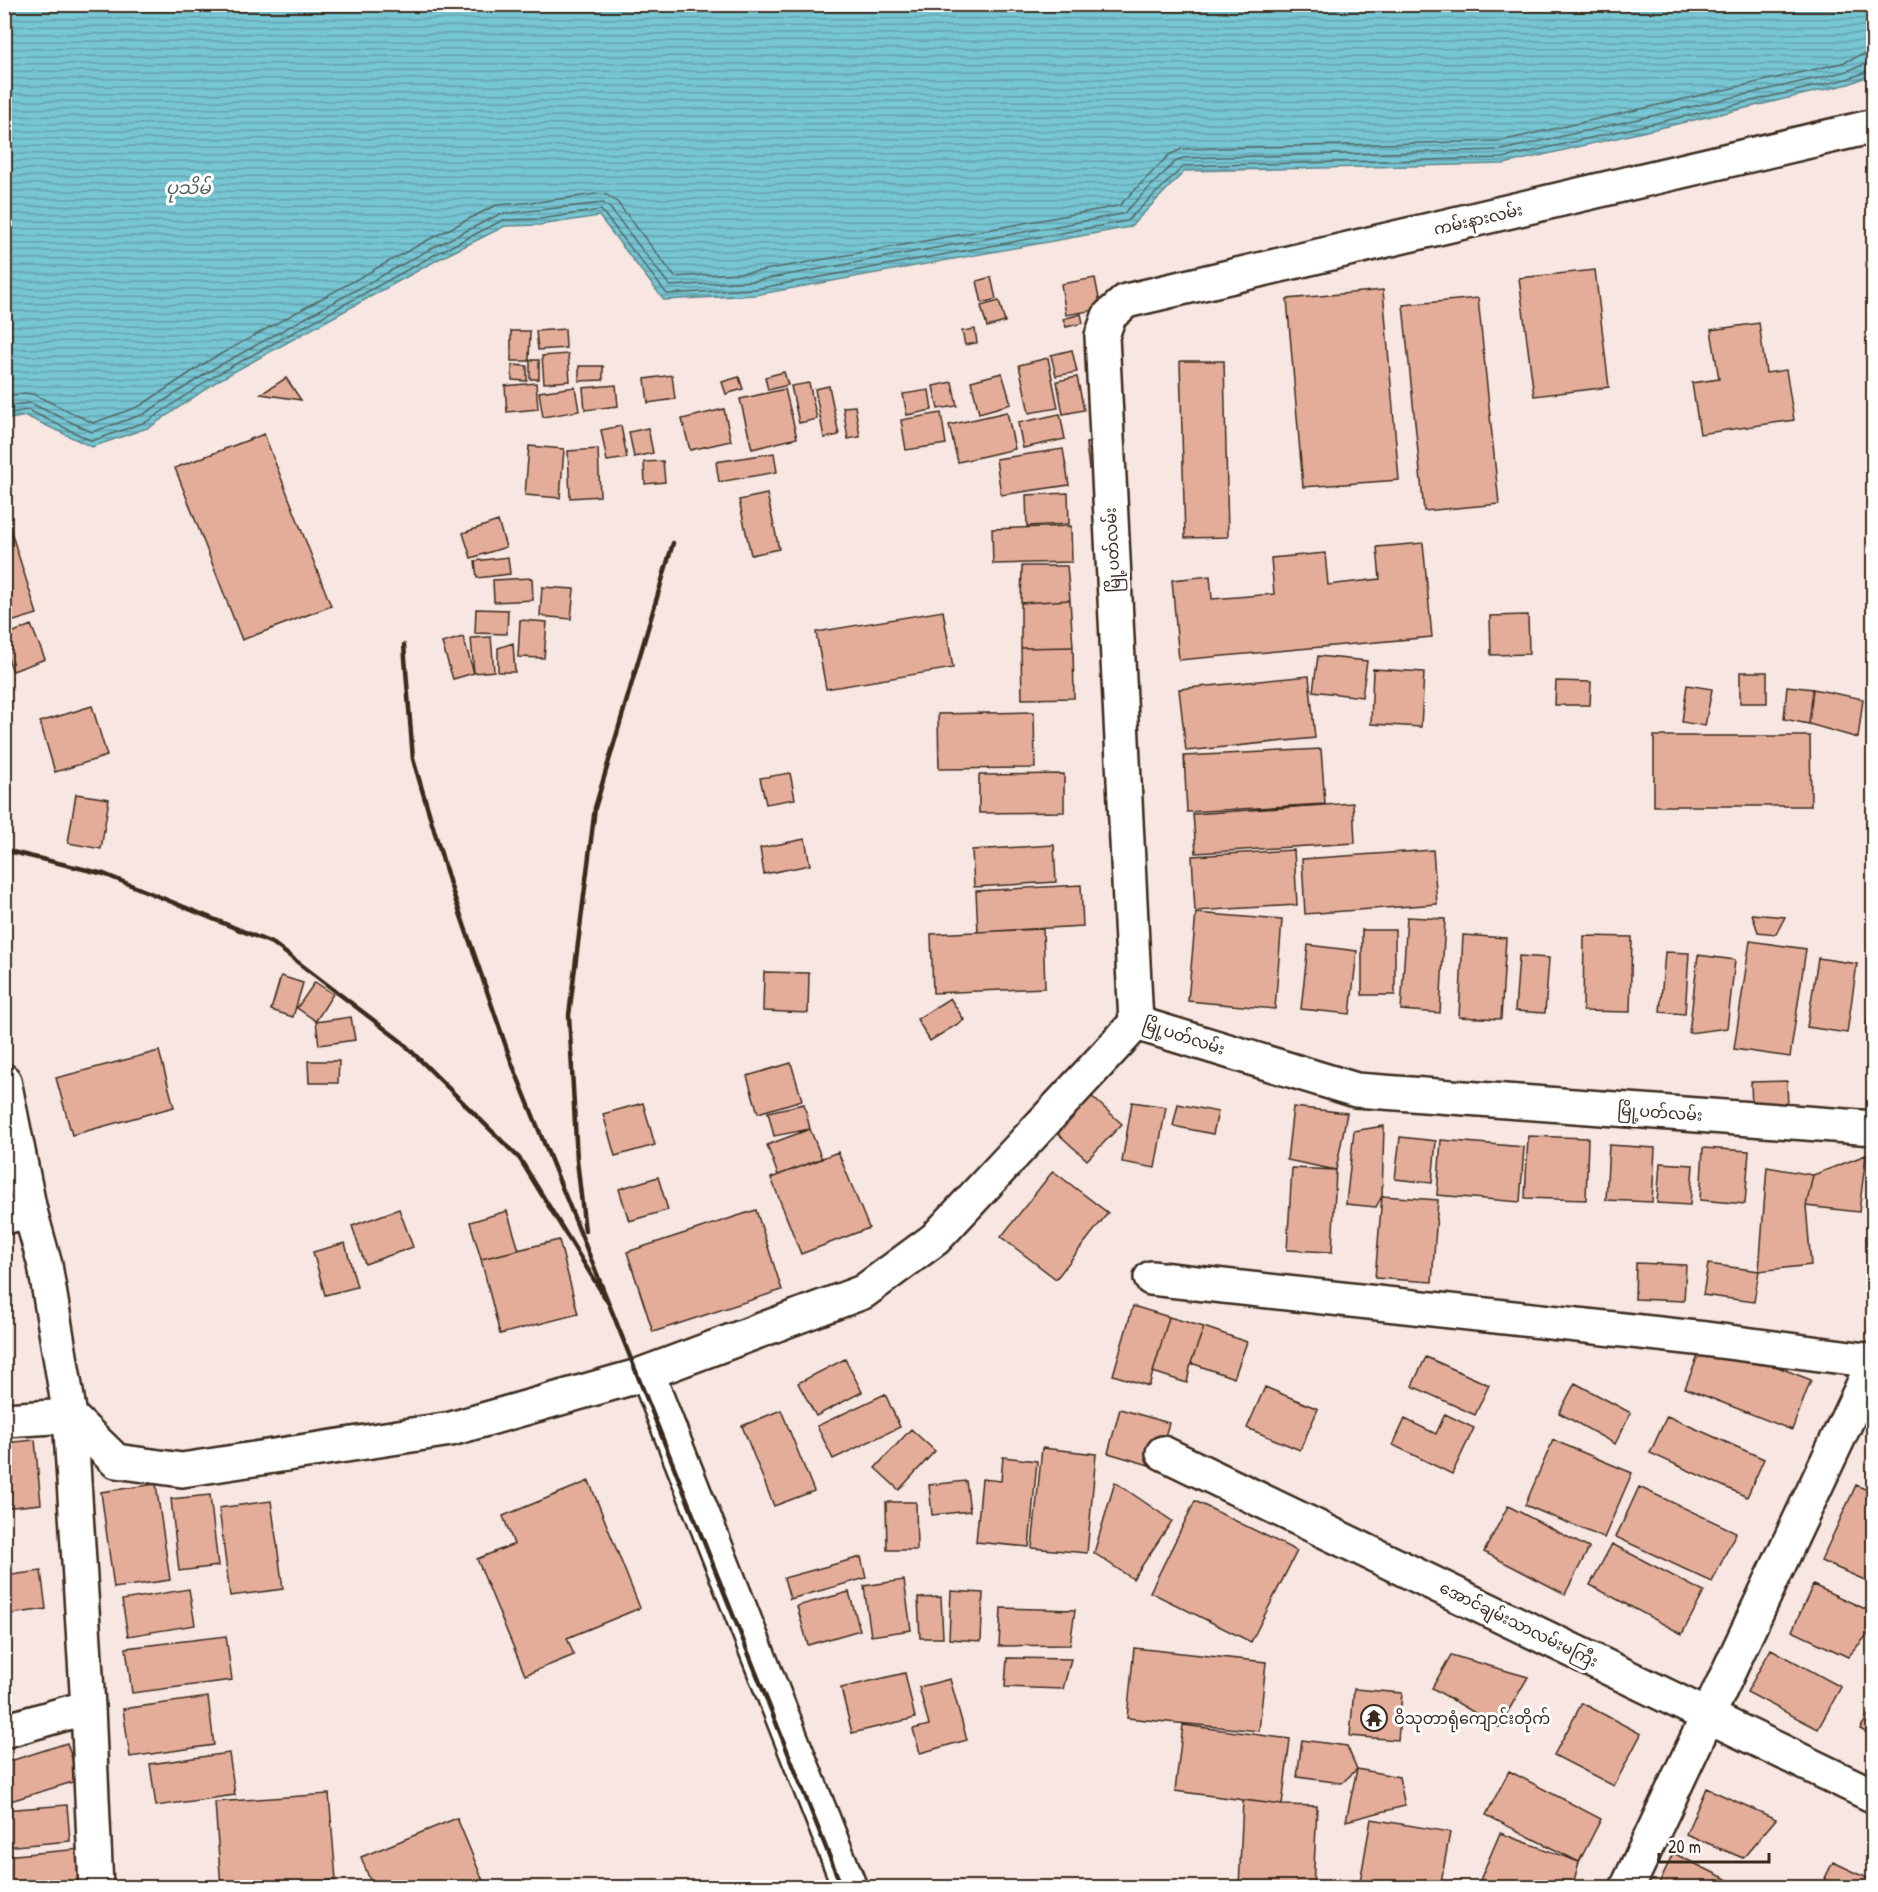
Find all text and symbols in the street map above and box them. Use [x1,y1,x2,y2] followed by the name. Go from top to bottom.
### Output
[166,175,212,203] water label: ပုသိမ်
[1431,198,1525,243] street label: ကမ်းနားလမ်း
[1099,507,1128,593] street label: မြို့ပတ်လမ်း
[1139,1012,1228,1062] street label: မြို့ပတ်လမ်း
[1617,1098,1703,1129] street label: မြို့ပတ်လမ်း
[1435,1576,1602,1675] street label: အောင်ချမ်းသာလမ်းမကြီး
[1359,1703,1389,1733] temple icon: ဝိသုတာရုံကျောင်းတိုက်
[1394,1707,1550,1733] place label: ဝိသုတာရုံကျောင်းတိုက်
[1659,1826,1768,1864] scale bar
[1668,1834,1701,1859] text: 20 m

